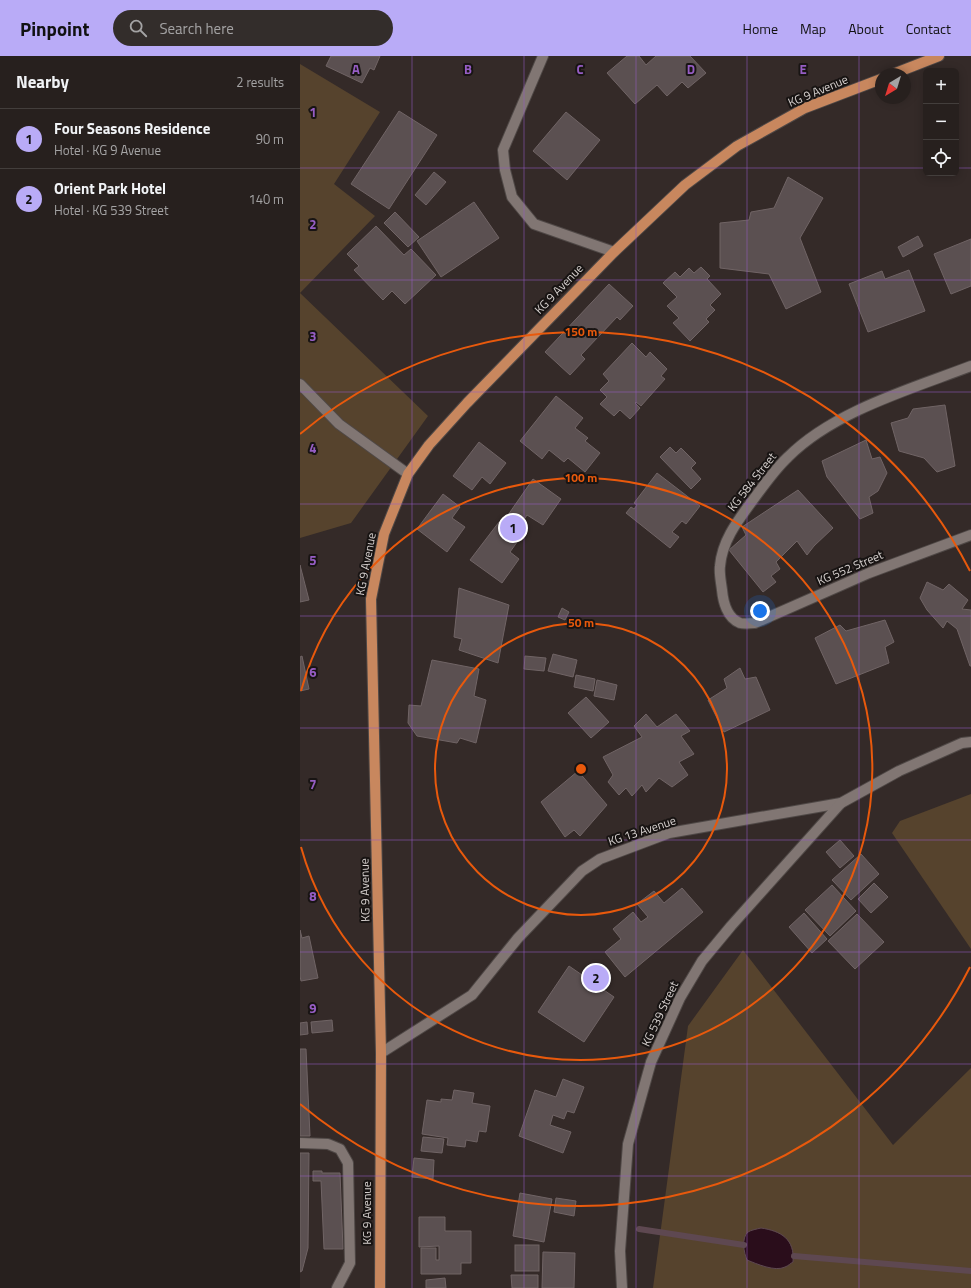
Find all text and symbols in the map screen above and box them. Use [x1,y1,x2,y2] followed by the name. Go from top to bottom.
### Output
[113,10,393,46] search box
[20,14,89,43] text: Pinpoint
[127,17,149,39] icon: search
[159,17,234,40] text: Search here
[743,18,778,39] text: Home
[800,18,826,39] text: Map
[848,18,884,39] text: About
[906,18,951,39] text: Contact
[352,59,360,79] text: A
[464,59,472,79] text: B
[576,59,584,79] text: C
[687,59,695,79] text: D
[799,59,807,79] text: E
[875,68,911,104] north arrow
[923,68,959,176] map controls
[923,68,959,104] button: +
[16,69,69,95] text: Nearby
[785,69,851,112] street label: KG 9 Avenue
[236,72,284,92] text: 2 results
[309,102,317,122] text: 1
[923,104,959,140] button: −
[54,117,210,140] text: Four Seasons Residence
[25,129,33,149] text: 1
[256,129,284,149] text: 90 m
[54,140,161,160] text: Hotel · KG 9 Avenue
[923,140,959,176] button: locate
[54,177,166,200] text: Orient Park Hotel
[25,189,33,209] text: 2
[248,189,284,209] text: 140 m
[54,200,168,220] text: Hotel · KG 539 Street
[309,214,317,234] text: 2
[530,259,588,318] street label: KG 9 Avenue
[565,322,597,341] text: 150 m
[309,326,317,346] text: 3
[309,438,317,458] text: 4
[722,447,781,515] street label: KG 584 Street
[565,468,597,487] text: 100 m
[500,513,526,543] pin: 1
[350,531,381,597] street label: KG 9 Avenue
[814,545,887,590] street label: KG 552 Street
[309,550,317,570] text: 5
[750,601,770,621] your location
[568,613,594,632] text: 50 m
[309,662,317,682] text: 6
[574,762,588,776] centre of rings
[309,774,317,794] text: 7
[605,811,678,850] street label: KG 13 Avenue
[354,858,375,922] street label: KG 9 Avenue
[309,886,317,906] text: 8
[583,963,609,993] pin: 2
[636,977,683,1050] street label: KG 539 Street
[309,998,317,1018] text: 9
[357,1181,376,1245] street label: KG 9 Avenue

